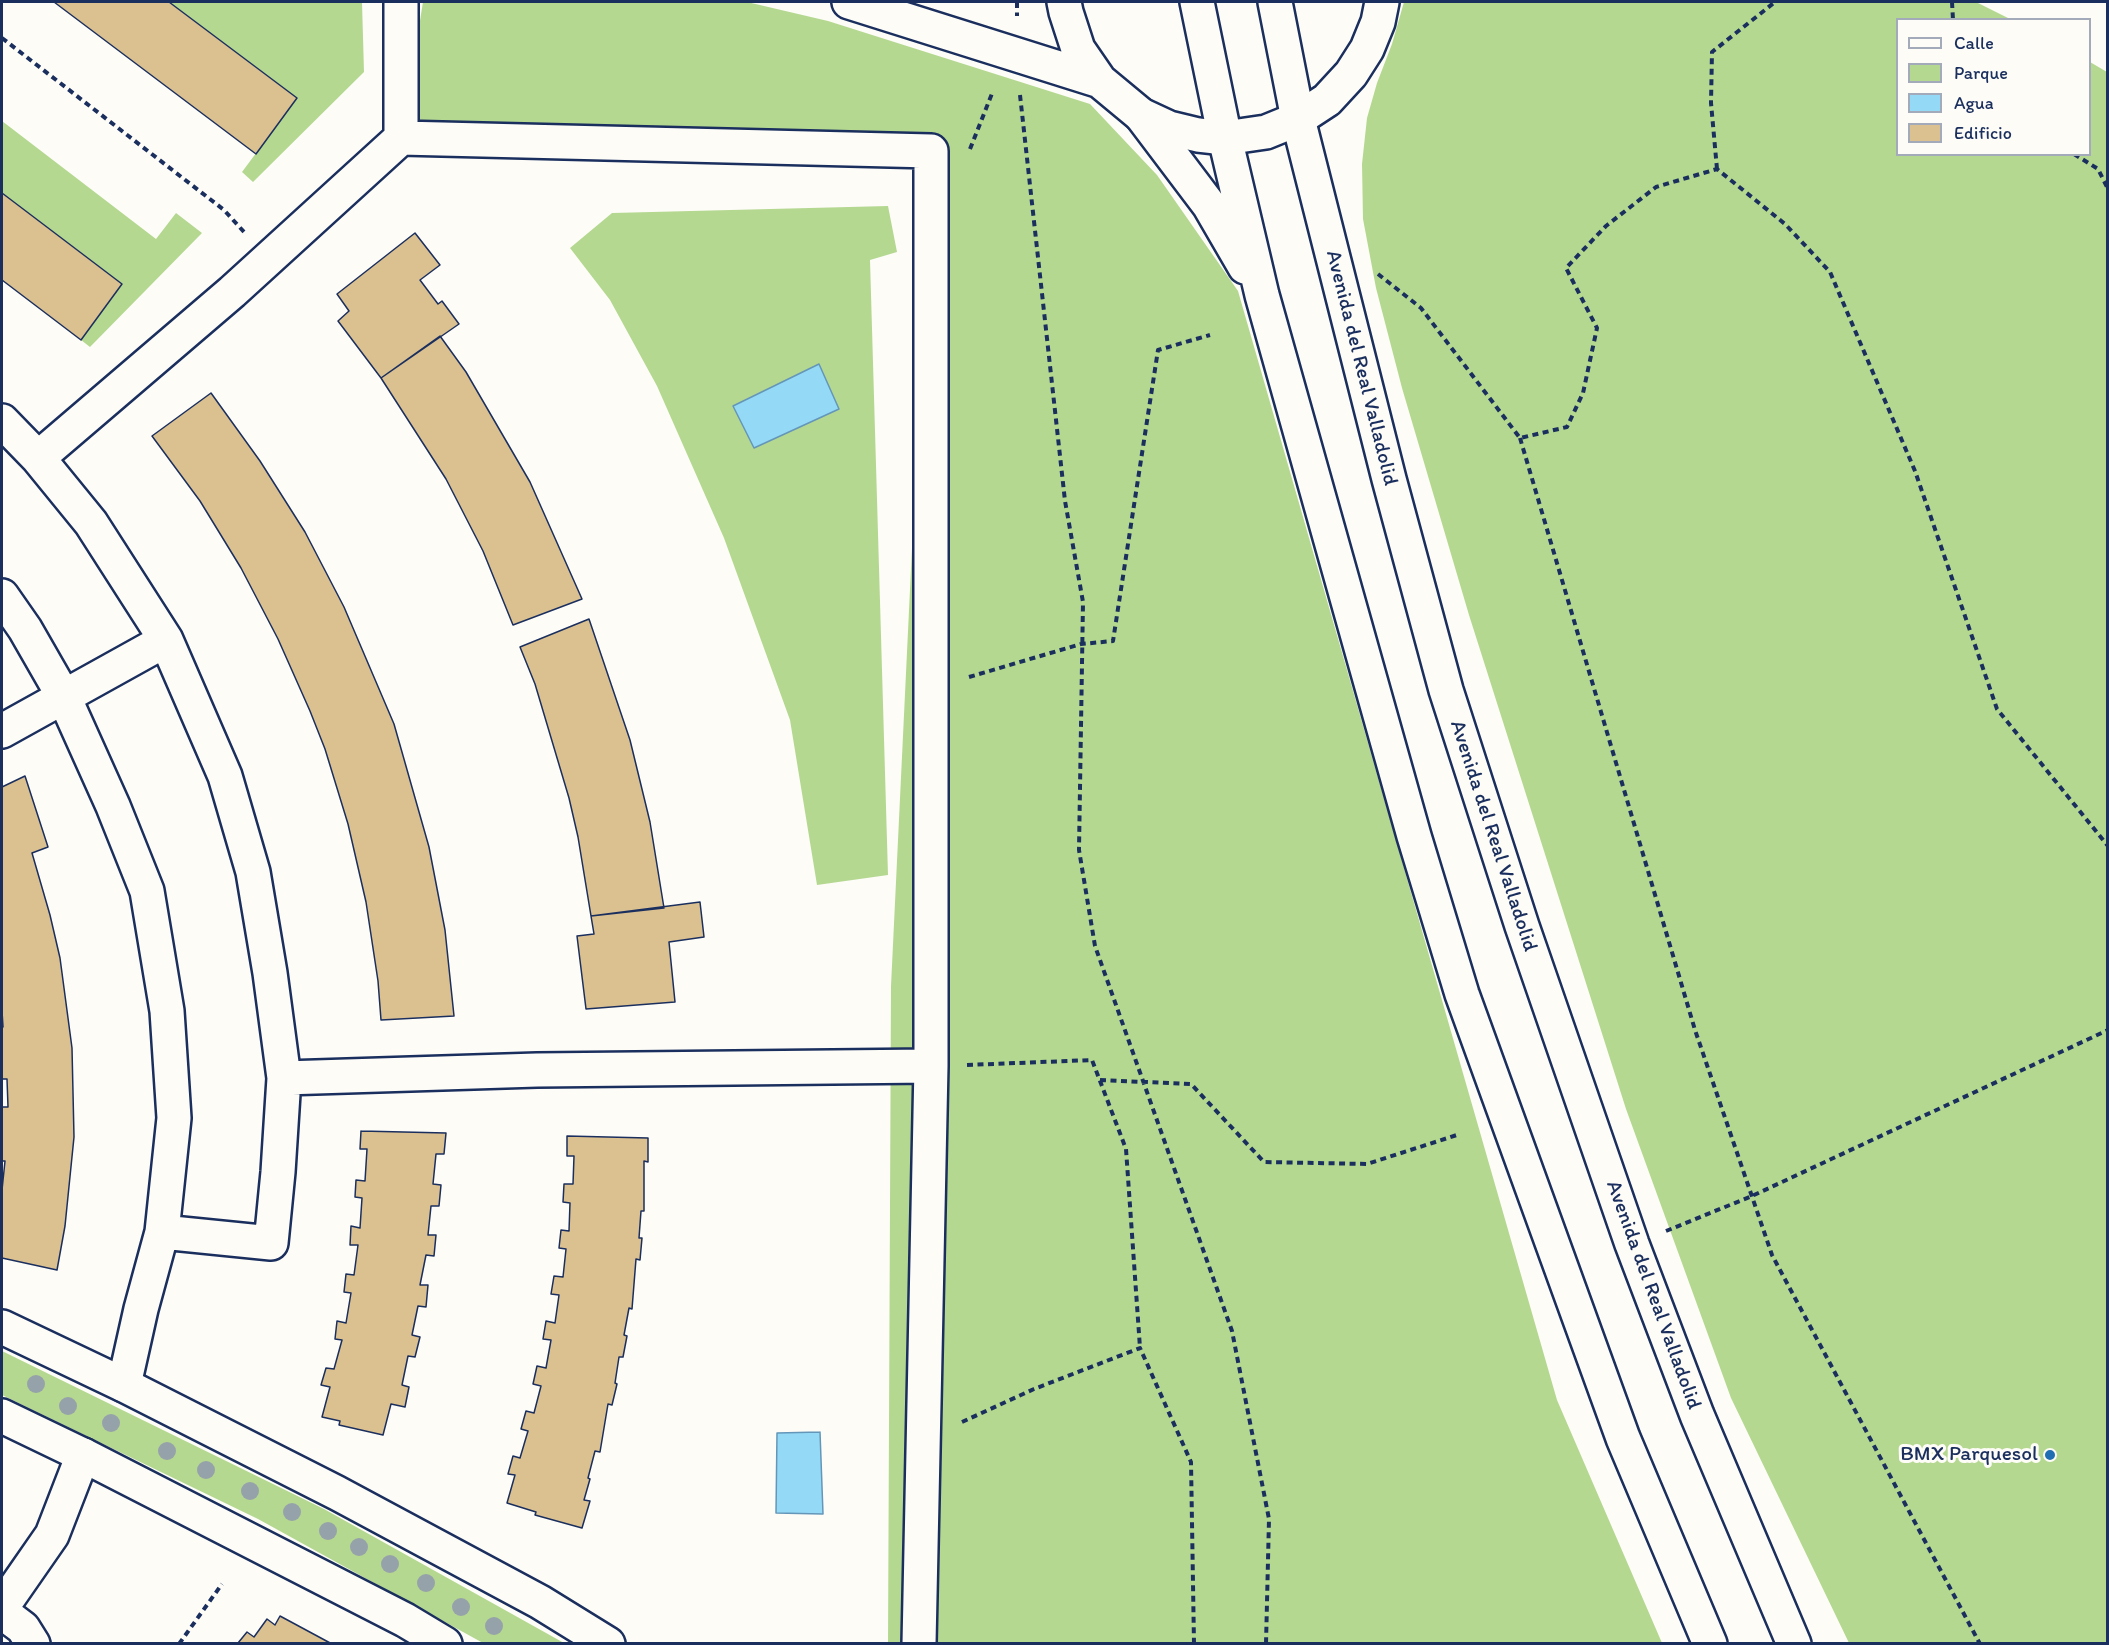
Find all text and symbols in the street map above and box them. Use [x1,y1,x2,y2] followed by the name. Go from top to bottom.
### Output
[1896,18,2091,156] legend
[1954,32,1994,54] text: Calle
[1954,62,2008,84] text: Parque
[1954,92,1994,114] text: Agua
[1954,122,2012,144] text: Edificio
[1320,248,1402,488] street label: Avenida del Real Valladolid
[1444,717,1542,955] street label: Avenida del Real Valladolid
[1600,1177,1706,1413] street label: Avenida del Real Valladolid
[1900,1442,2038,1468] place label: BMX Parquesol
[2043,1448,2057,1462] marker: BMX Parquesol

